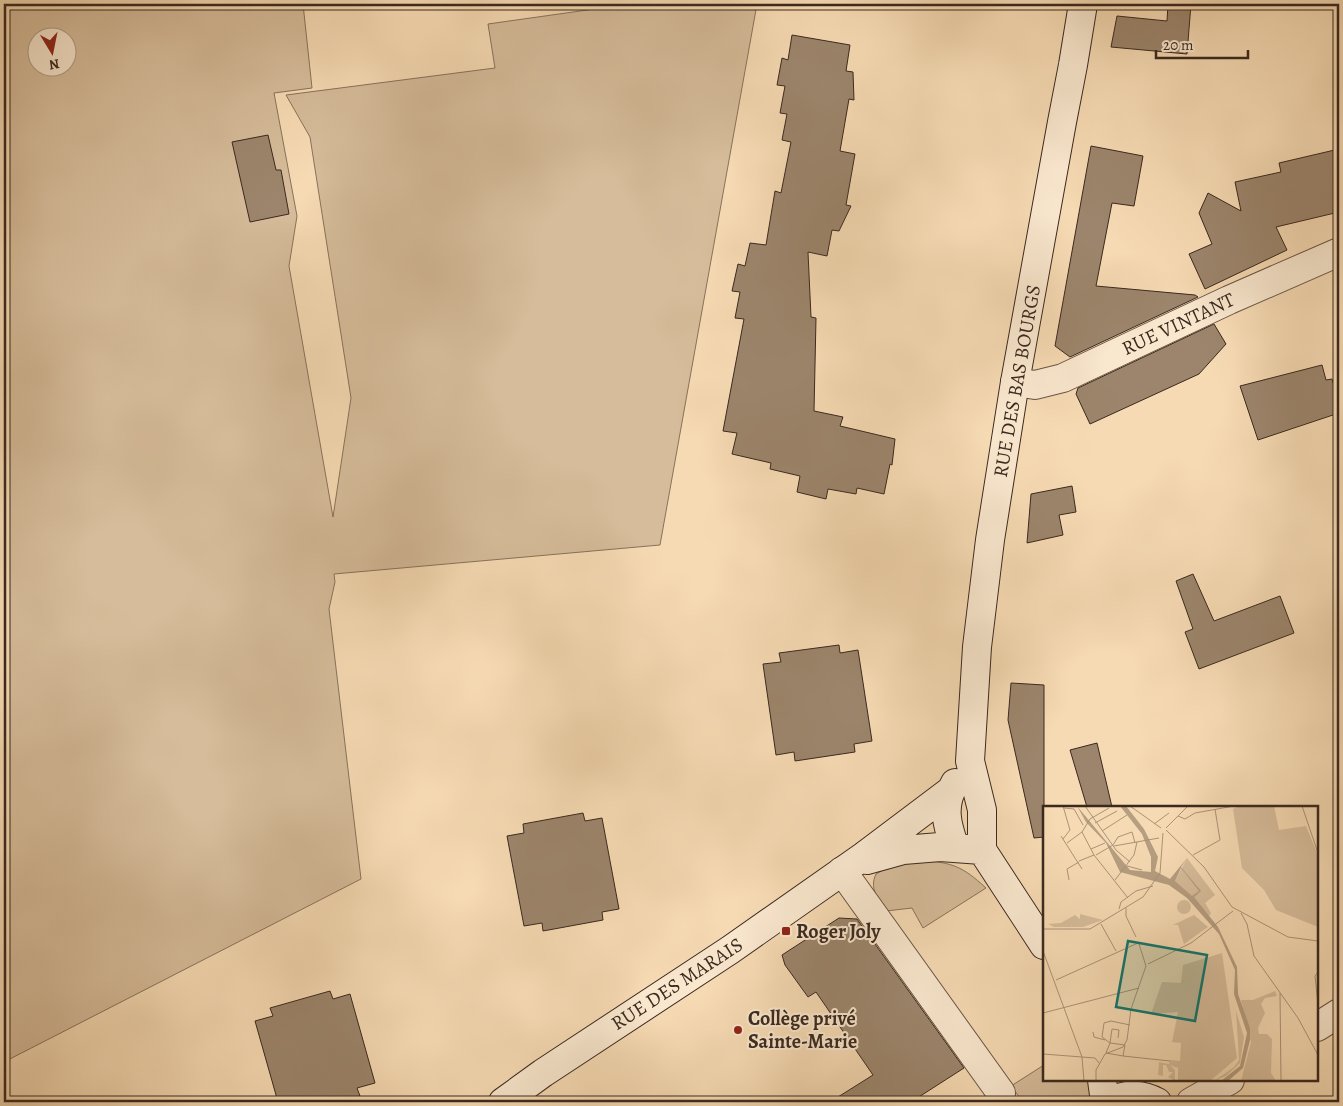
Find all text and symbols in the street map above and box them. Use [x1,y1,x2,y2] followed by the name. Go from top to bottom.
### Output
[28,28,78,78] north arrow
[1156,28,1248,60] scale bar
[1163,35,1194,55] text: 20 m
[47,54,61,75] text: N
[987,283,1047,479] street label: RUE DES BAS BOURGS
[1117,286,1239,362] street label: RUE VINTANT
[1043,806,1318,1081] inset map
[796,918,881,945] place label: Roger Joly
[780,925,792,937] marker: Roger Joly
[606,931,748,1037] street label: RUE DES MARAIS
[748,1005,857,1055] place label: Collège privé Sainte-Marie
[732,1024,744,1036] marker: Collège privé Sainte-Marie

